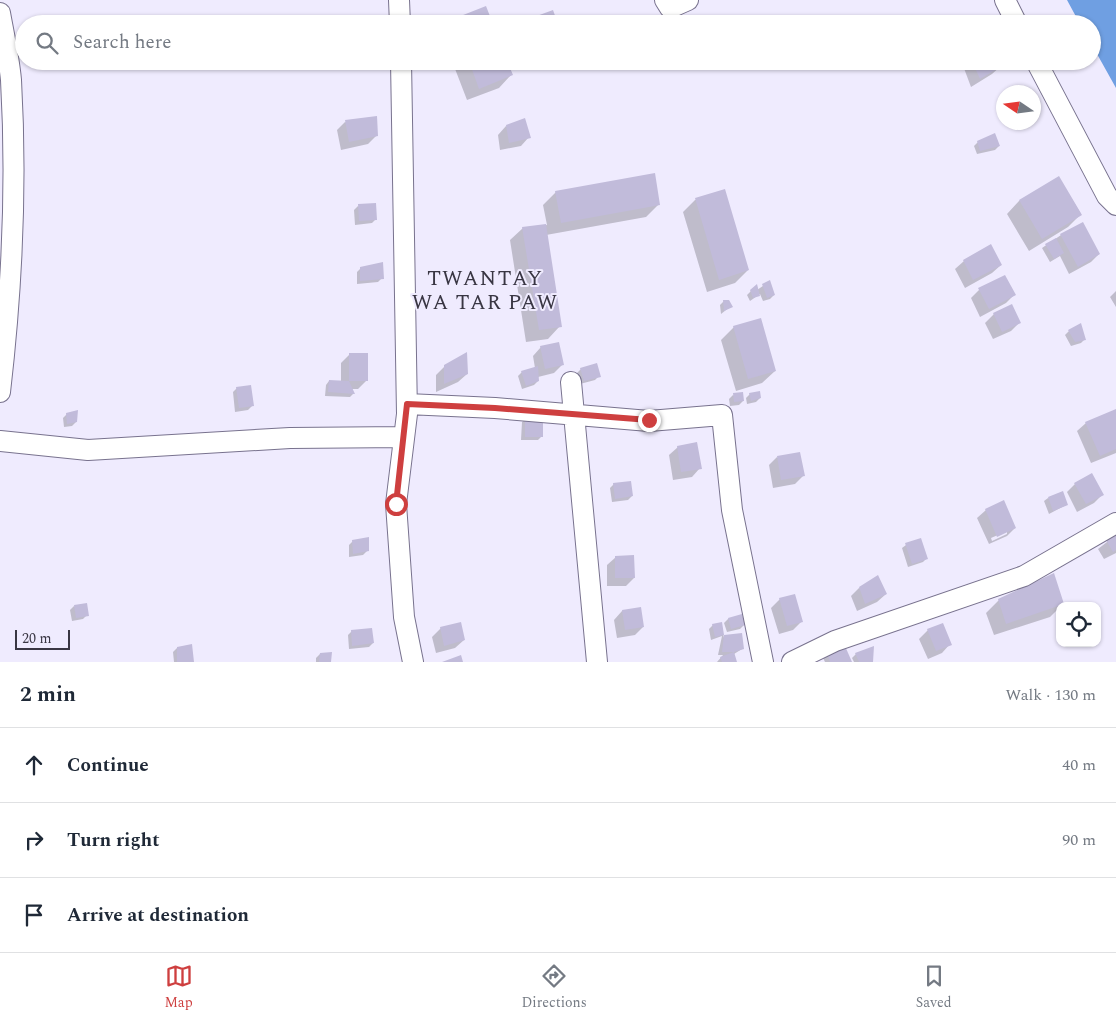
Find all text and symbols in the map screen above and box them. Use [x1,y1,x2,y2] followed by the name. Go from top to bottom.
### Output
[15,15,1101,70] search box
[73,28,172,57] text: Search here
[33,29,61,57] icon: search
[996,85,1041,130] north arrow
[412,263,558,319] district label: TWANTAY WA TAR PAW
[638,409,661,432] route end
[385,493,408,516] route start
[1056,602,1101,647] map controls
[1056,602,1101,647] button: locate
[15,627,70,650] scale bar
[22,628,52,649] text: 20 m
[20,679,76,711] text: 2 min
[1005,683,1096,707] text: Walk · 130 m
[20,751,48,779] icon: ahead
[67,751,149,780] text: Continue
[1062,753,1096,777] text: 40 m
[20,826,48,854] icon: right
[67,826,160,855] text: Turn right
[1062,828,1096,852] text: 90 m
[20,901,48,929] icon: arrive
[67,901,249,930] text: Arrive at destination
[164,962,193,1013] tab: Map
[521,962,587,1013] tab: Directions
[916,962,952,1013] tab: Saved

